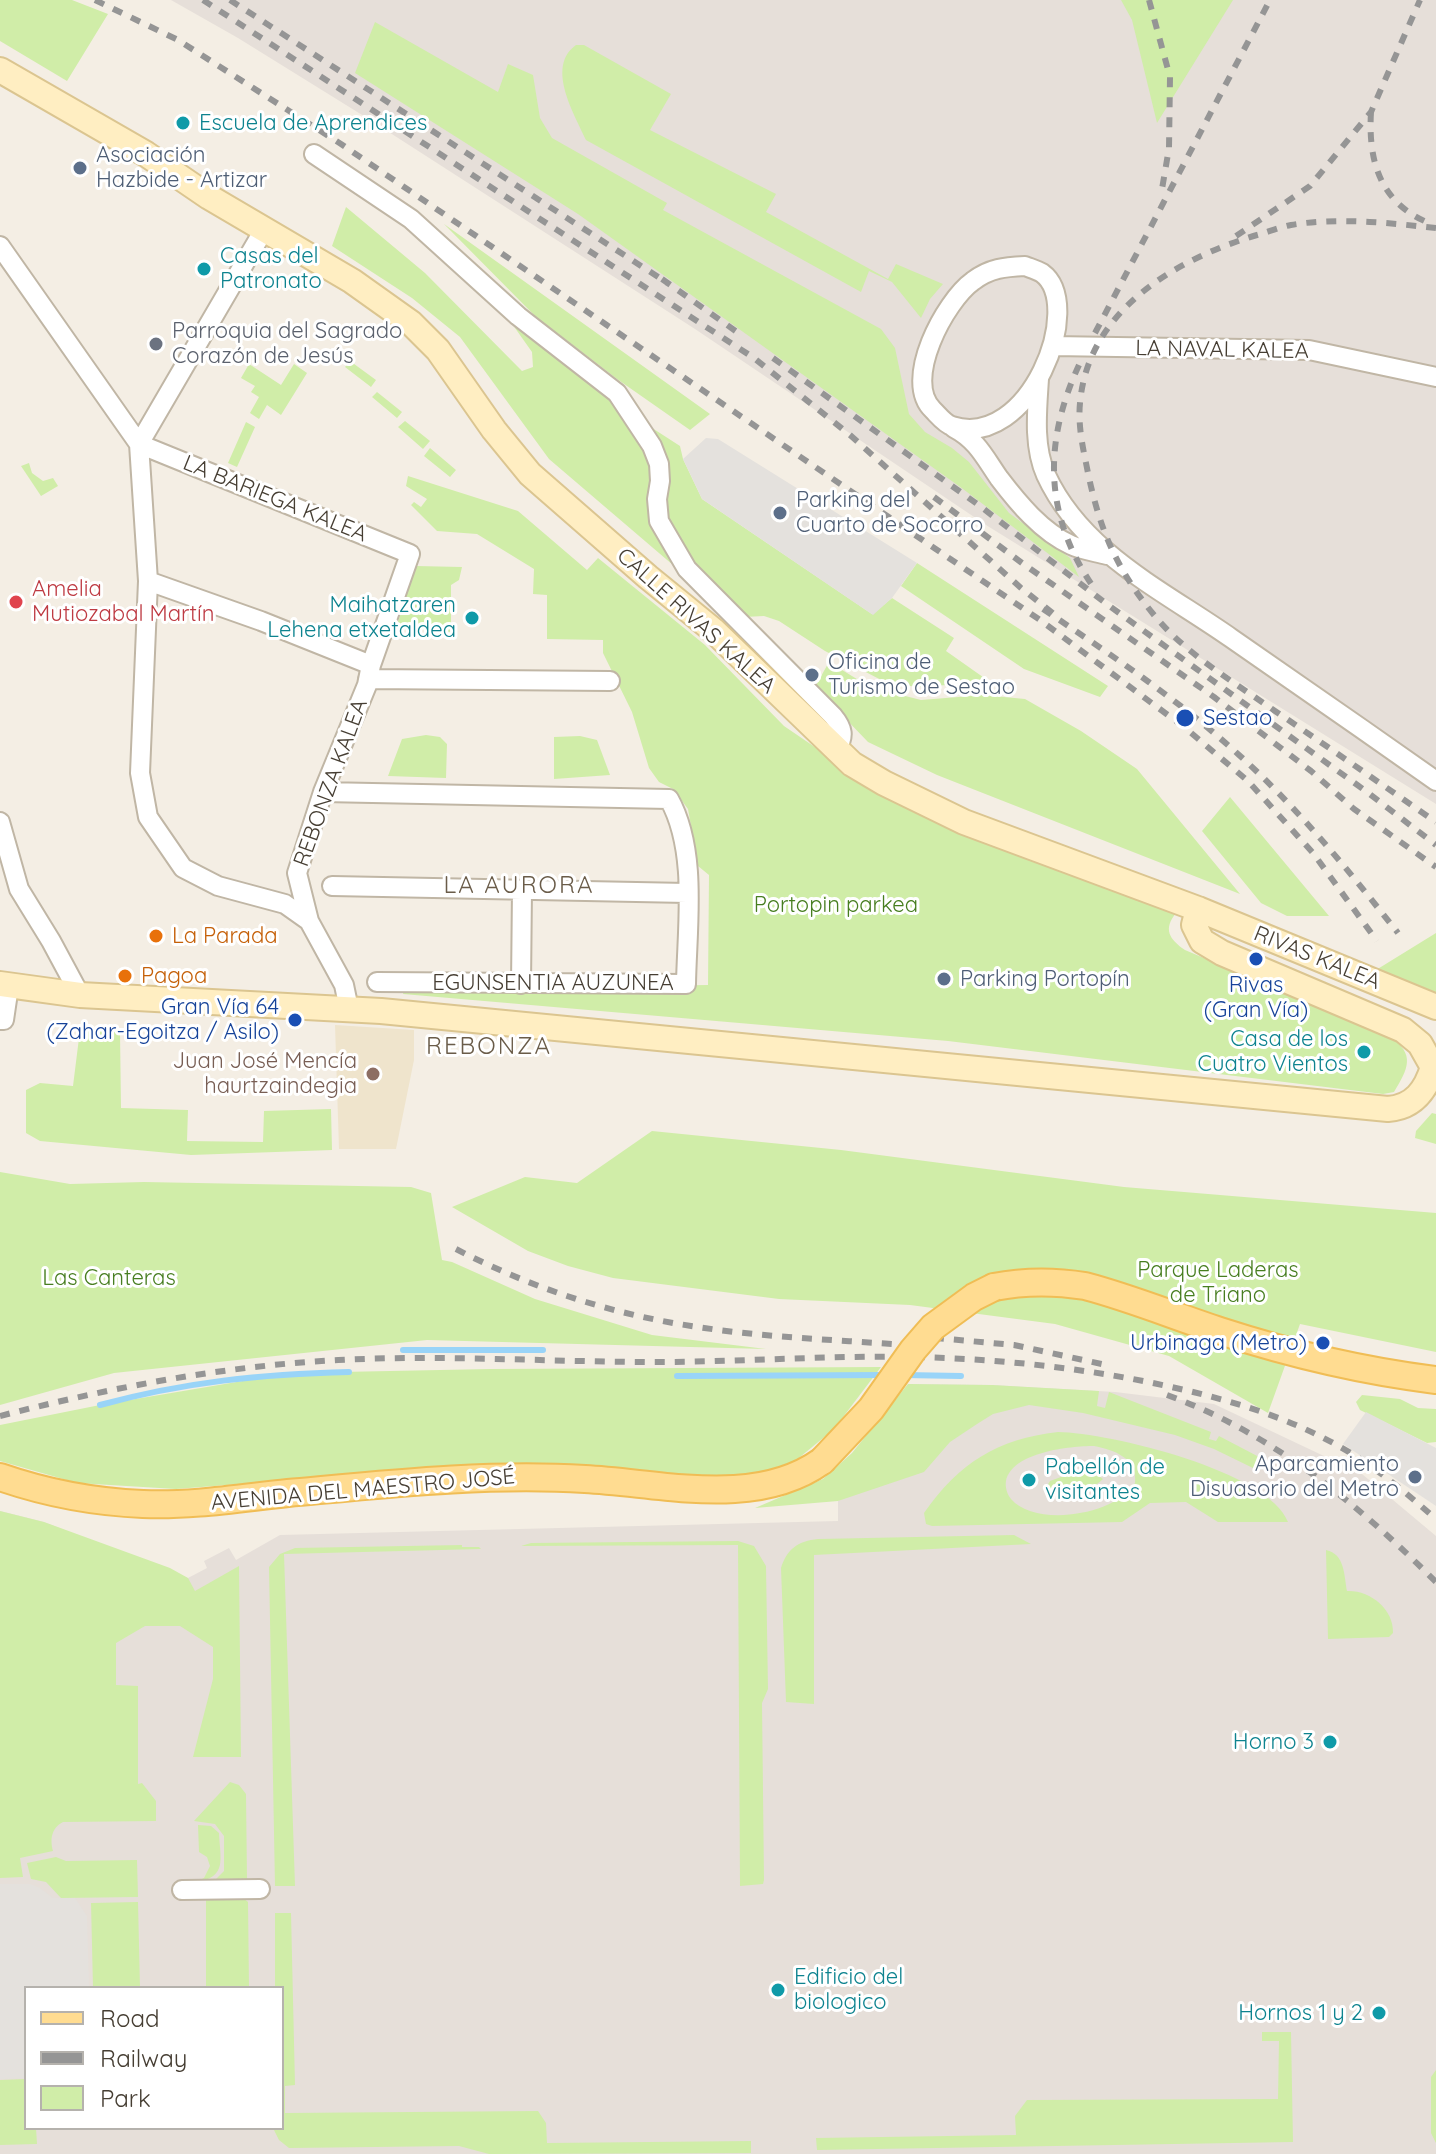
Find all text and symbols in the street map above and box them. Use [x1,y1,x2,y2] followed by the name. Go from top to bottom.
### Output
[199,110,427,136] place label: Escuela de Aprendices
[174,114,192,132] marker: Escuela de Aprendices
[96,142,267,194] place label: Asociación Hazbide - Artizar
[71,159,89,177] marker: Asociación Hazbide - Artizar
[220,243,322,294] place label: Casas del Patronato
[195,260,213,278] marker: Casas del Patronato
[172,318,402,370] place label: Parroquia del Sagrado Corazón de Jesús
[147,335,165,353] marker: Parroquia del Sagrado Corazón de Jesús
[1135,335,1309,365] street label: LA NAVAL KALEA
[179,450,371,548] street label: LA BARIEGA KALEA
[796,487,983,538] place label: Parking del Cuarto de Socorro
[771,504,789,522] marker: Parking del Cuarto de Socorro
[611,543,781,699] street label: CALLE RIVAS KALEA
[32,576,214,628] place label: Amelia Mutiozabal Martín
[267,592,456,644] place label: Maihatzaren Lehena etxetaldea
[7,593,25,611] marker: Amelia Mutiozabal Martín
[463,609,481,627] marker: Maihatzaren Lehena etxetaldea
[828,649,1015,700] place label: Oficina de Turismo de Sestao
[803,666,821,684] marker: Oficina de Turismo de Sestao
[288,696,374,870] street label: REBONZA KALEA
[1203,705,1272,731] place label: Sestao
[1174,707,1196,729] marker: Sestao
[443,872,595,900] district label: LA AURORA
[754,892,918,918] park label: Portopin parkea
[1250,921,1384,995] street label: RIVAS KALEA
[172,923,278,949] place label: La Parada
[147,927,165,945] marker: La Parada
[1247,950,1265,968] marker: Rivas (Gran Vía)
[141,963,207,989] place label: Pagoa
[960,966,1130,992] place label: Parking Portopín
[116,967,134,985] marker: Pagoa
[432,970,674,996] street label: EGUNSENTIA AUZUNEA
[935,970,953,988] marker: Parking Portopín
[1204,972,1308,1024] place label: Rivas (Gran Vía)
[46,994,279,1046] place label: Gran Vía 64 (Zahar-Egoitza / Asilo)
[286,1011,304,1029] marker: Gran Vía 64 (Zahar-Egoitza / Asilo)
[1198,1026,1348,1078] place label: Casa de los Cuatro Vientos
[426,1033,552,1061] district label: REBONZA
[1355,1043,1373,1061] marker: Casa de los Cuatro Vientos
[172,1048,357,1100] place label: Juan José Mencía haurtzaindegia
[364,1065,382,1083] marker: Juan José Mencía haurtzaindegia
[1137,1257,1299,1308] park label: Parque Laderas de Triano
[42,1265,176,1291] park label: Las Canteras
[1130,1330,1307,1356] place label: Urbinaga (Metro)
[1314,1334,1332,1352] marker: Urbinaga (Metro)
[1190,1451,1399,1502] place label: Aparcamiento Disuasorio del Metro
[1045,1454,1165,1506] place label: Pabellón de visitantes
[210,1464,516,1516] street label: AVENIDA DEL MAESTRO JOSÉ
[1406,1468,1424,1486] marker: Aparcamiento Disuasorio del Metro
[1020,1471,1038,1489] marker: Pabellón de visitantes
[1233,1729,1314,1755] place label: Horno 3
[1321,1733,1339,1751] marker: Horno 3
[794,1964,903,2016] place label: Edificio del biologico
[769,1981,787,1999] marker: Edificio del biologico
[24,1986,284,2130] legend
[1238,2000,1363,2026] place label: Hornos 1 y 2
[100,2003,160,2033] text: Road
[1370,2004,1388,2022] marker: Hornos 1 y 2
[100,2043,187,2073] text: Railway
[100,2083,151,2113] text: Park

